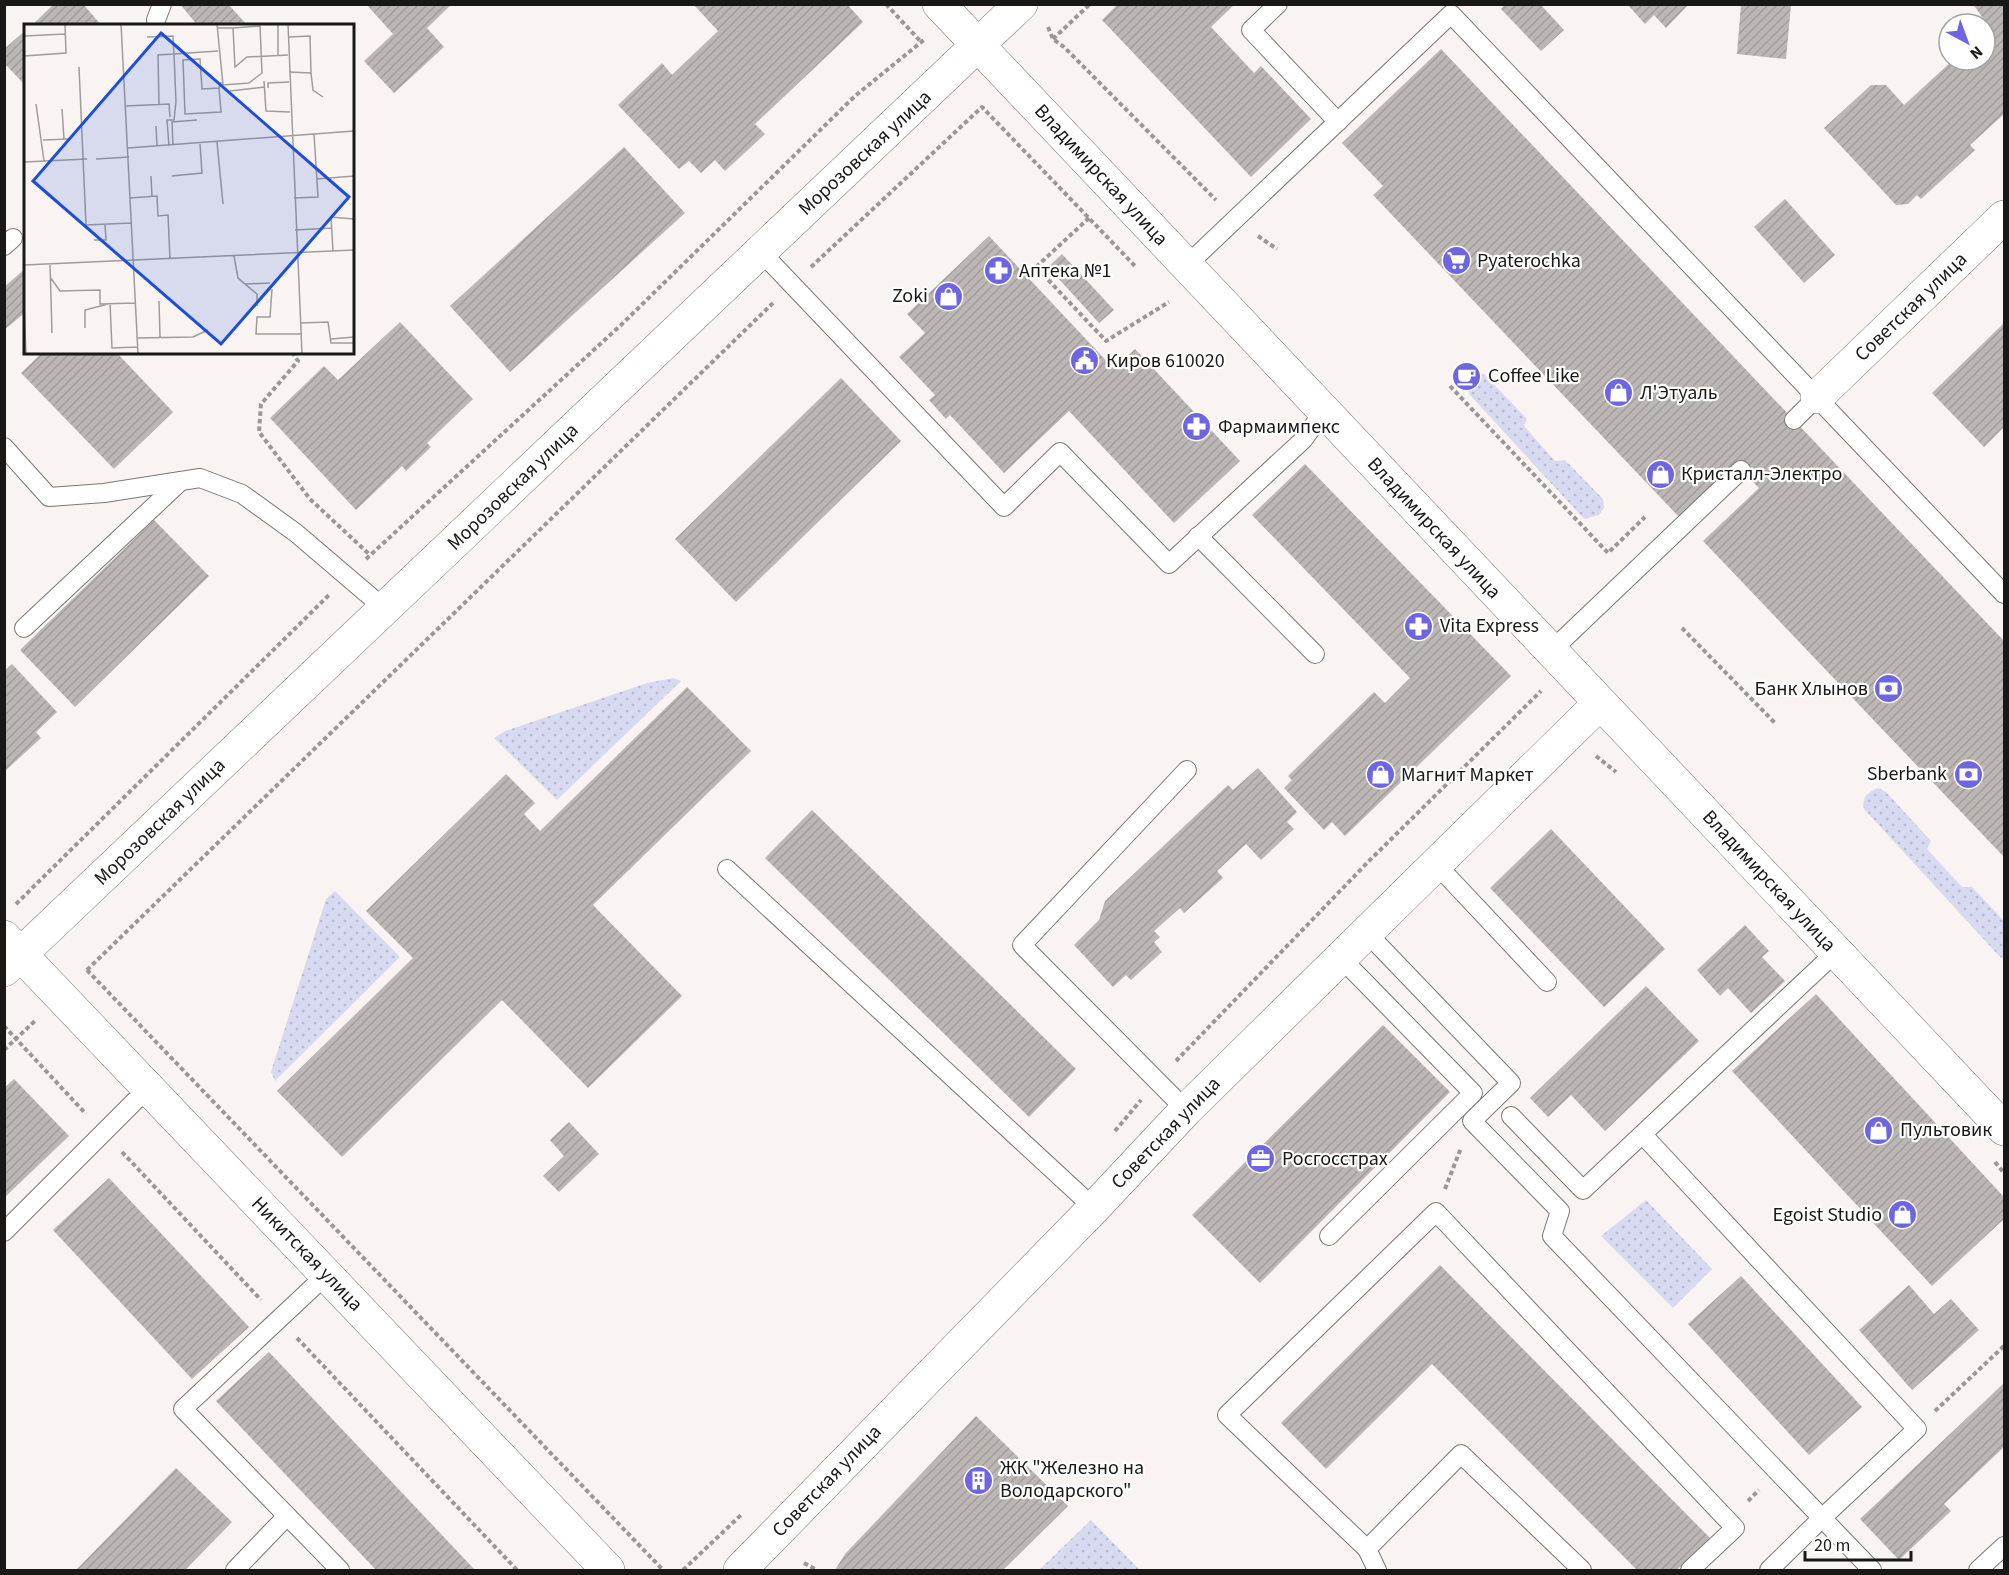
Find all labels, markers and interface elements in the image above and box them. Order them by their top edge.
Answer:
north arrow [1937,12,1997,72]
inset map [24,24,354,354]
text: N [1965,41,1987,64]
street label: Морозовская улица [792,84,938,222]
street label: Владимирская улица [1028,98,1174,252]
supermarket icon: Pyaterochka [1440,245,1472,277]
street label: Советская улица [1849,246,1973,368]
place label: Pyaterochka [1477,247,1581,275]
pharmacy icon: Аптека №1 [982,255,1014,287]
place label: Аптека №1 [1019,257,1111,285]
shop icon: Zoki [933,280,965,312]
place label: Zoki [892,282,928,310]
public building icon: Киров 610020 [1069,345,1101,377]
place label: Киров 610020 [1106,347,1225,375]
cafe icon: Coffee Like [1451,360,1483,392]
place label: Coffee Like [1488,362,1580,390]
shop icon: Л'Этуаль [1603,377,1635,409]
place label: Л'Этуаль [1640,379,1718,407]
pharmacy icon: Фармаимпекс [1181,411,1213,443]
place label: Фармаимпекс [1218,413,1340,441]
street label: Морозовская улица [441,417,585,557]
street label: Владимирская улица [1361,451,1507,605]
shop icon: Кристалл-Электро [1644,458,1676,490]
place label: Кристалл-Электро [1681,460,1842,488]
pharmacy icon: Vita Express [1403,610,1435,642]
place label: Vita Express [1440,612,1539,640]
bank icon: Банк Хлынов [1873,673,1905,705]
place label: Банк Хлынов [1755,675,1868,703]
street label: Морозовская улица [88,752,232,892]
bank icon: Sberbank [1952,758,1984,790]
shop icon: Магнит Маркет [1364,759,1396,791]
place label: Sberbank [1867,760,1947,788]
place label: Магнит Маркет [1401,761,1534,789]
street label: Владимирская улица [1696,804,1842,958]
street label: Советская улица [1105,1071,1227,1195]
shop icon: Пультовик [1863,1114,1895,1146]
place label: Пультовик [1900,1116,1992,1144]
office icon: Росгосстрах [1245,1143,1277,1175]
place label: Росгосстрах [1282,1145,1388,1173]
street label: Никитская улица [245,1190,369,1318]
shop icon: Egoist Studio [1887,1199,1919,1231]
place label: Egoist Studio [1772,1201,1882,1229]
street label: Советская улица [766,1419,888,1543]
place label: ЖК "Железно на Володарского" [1000,1454,1144,1505]
building icon: ЖК "Железно на Володарского" [963,1464,995,1496]
scale bar [1805,1524,1912,1562]
text: 20 m [1814,1533,1850,1558]

